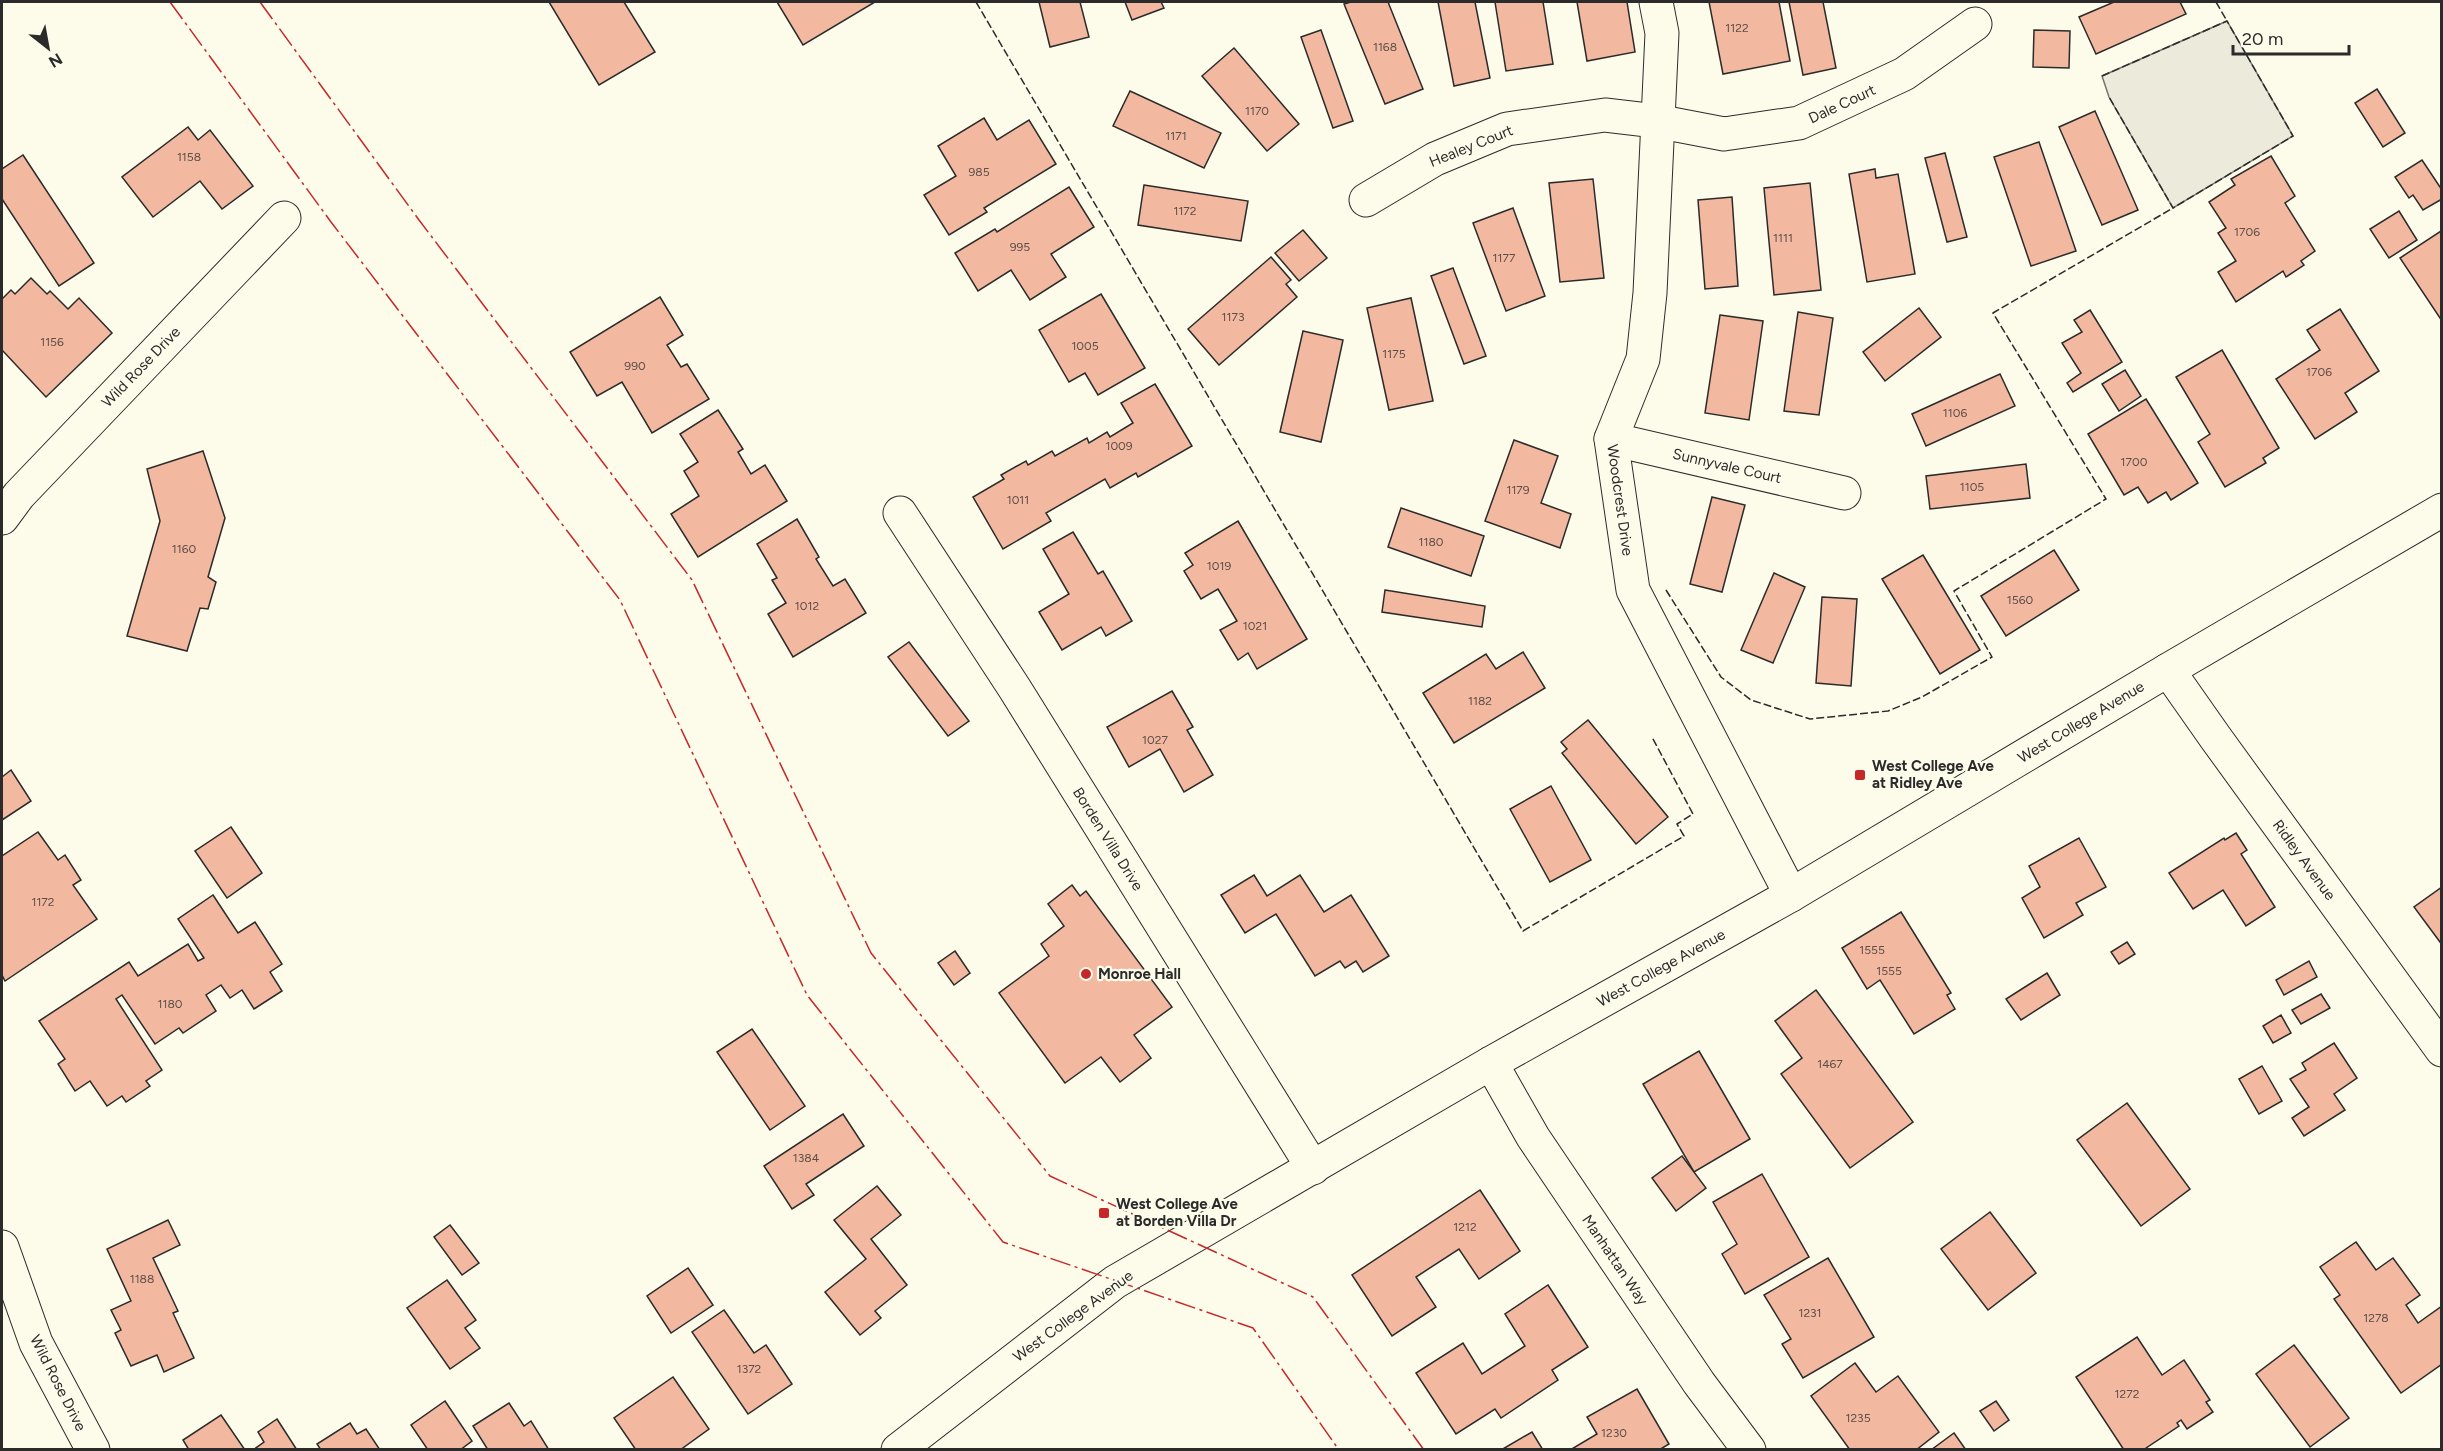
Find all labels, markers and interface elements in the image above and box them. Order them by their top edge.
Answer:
north arrow [18,18,78,78]
scale bar [2233,18,2348,56]
house number: 1122 [1725,21,1749,35]
text: 20 m [2242,28,2283,50]
house number: 1168 [1373,40,1397,54]
text: N [45,49,66,72]
street label: Dale Court [1806,81,1879,127]
house number: 1170 [1245,104,1269,118]
street label: Healey Court [1427,121,1516,171]
house number: 1171 [1165,129,1187,143]
house number: 1158 [177,150,201,164]
house number: 985 [968,165,990,179]
house number: 1172 [1173,204,1197,218]
house number: 1706 [2234,225,2260,239]
house number: 1111 [1773,231,1793,245]
house number: 995 [1010,240,1030,254]
house number: 1177 [1493,251,1516,265]
house number: 1173 [1222,310,1244,324]
street label: Wild Rose Drive [98,323,184,411]
house number: 1156 [40,335,64,349]
house number: 1005 [1071,339,1099,353]
house number: 1175 [1382,347,1406,361]
house number: 990 [624,359,646,373]
house number: 1706 [2306,365,2332,379]
house number: 1106 [1943,406,1967,420]
house number: 1009 [1105,439,1133,453]
street label: Woodcrest Drive [1603,443,1637,557]
street label: Sunnyvale Court [1671,445,1784,487]
house number: 1700 [2121,455,2148,469]
house number: 1105 [1960,480,1984,494]
house number: 1179 [1506,483,1530,497]
house number: 1011 [1007,493,1029,507]
house number: 1180 [1419,535,1444,549]
house number: 1160 [172,542,197,556]
house number: 1019 [1207,559,1231,573]
house number: 1560 [2007,593,2033,607]
house number: 1012 [795,599,819,613]
house number: 1021 [1243,619,1267,633]
street label: West College Avenue [2015,677,2147,767]
house number: 1182 [1468,694,1492,708]
house number: 1027 [1142,733,1168,747]
place label: West College Ave at Ridley Ave [1872,757,1994,792]
marker: West College Ave at Ridley Ave [1853,768,1867,782]
street label: Borden Villa Drive [1069,784,1147,894]
street label: Ridley Avenue [2269,816,2339,904]
house number: 1172 [31,895,55,909]
street label: West College Avenue [1594,925,1728,1011]
house number: 1555 [1859,943,1885,957]
house number: 1555 [1876,964,1902,978]
place label: Monroe Hall [1098,965,1181,983]
marker: Monroe Hall [1079,967,1093,981]
house number: 1180 [158,997,183,1011]
house number: 1467 [1817,1057,1843,1071]
house number: 1384 [793,1151,820,1165]
place label: West College Ave at Borden Villa Dr [1116,1195,1238,1230]
marker: West College Ave at Borden Villa Dr [1097,1206,1111,1220]
street label: Manhattan Way [1578,1211,1652,1309]
house number: 1212 [1453,1220,1477,1234]
street label: West College Avenue [1009,1266,1137,1366]
house number: 1188 [130,1272,154,1286]
house number: 1231 [1798,1306,1822,1320]
house number: 1278 [2363,1311,2389,1325]
street label: Wild Rose Drive [26,1332,90,1434]
house number: 1372 [737,1362,761,1376]
house number: 1272 [2115,1387,2139,1401]
house number: 1235 [1845,1411,1871,1425]
house number: 1230 [1601,1426,1627,1440]

